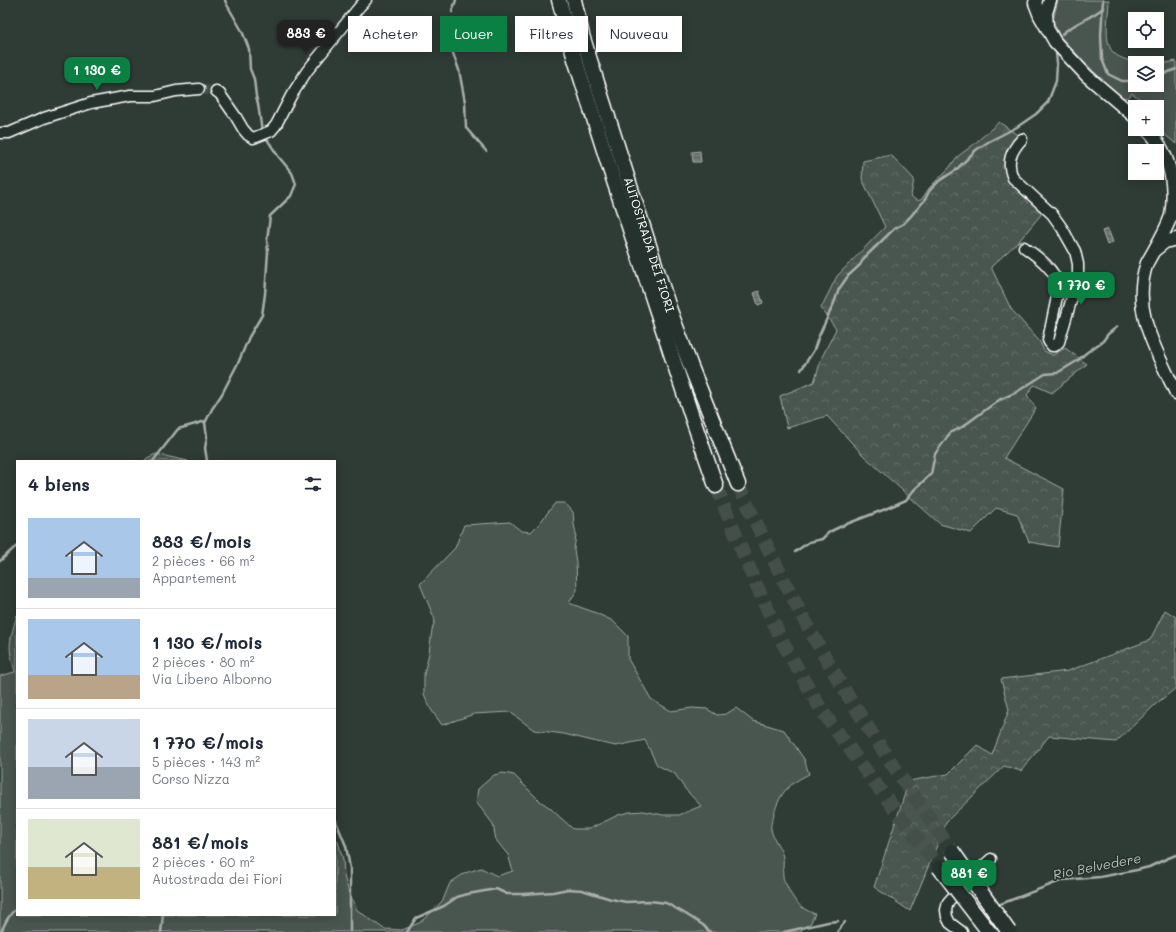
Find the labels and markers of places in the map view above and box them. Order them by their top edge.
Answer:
pin: 883 € [278,20,334,54]
pin: 1 130 € [60,57,134,91]
pin: 1 770 € [1044,272,1118,306]
pin: 881 € [941,860,997,894]

